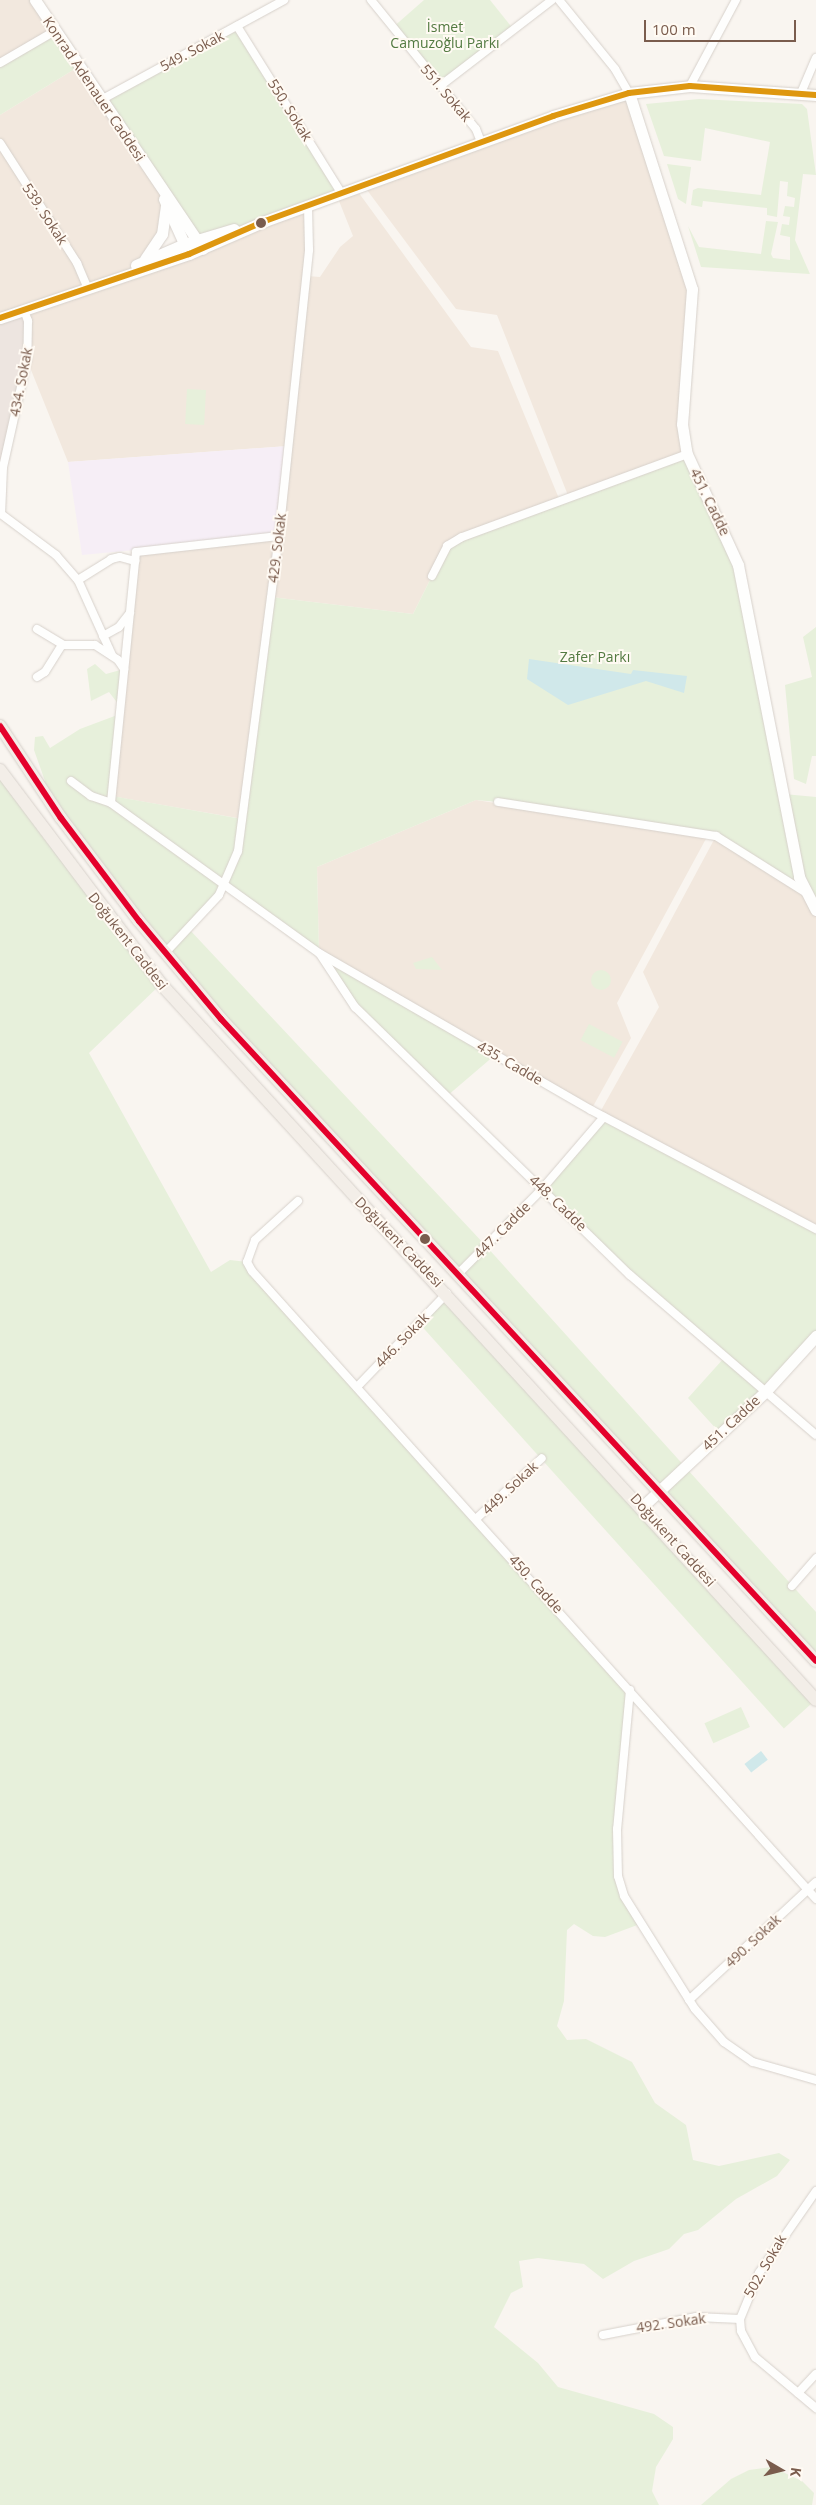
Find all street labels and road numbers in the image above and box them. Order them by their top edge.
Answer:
street label: Konrad Adenauer Caddesi [39,14,149,164]
street label: 549. Sokak [157,27,227,75]
street label: 551. Sokak [417,61,475,125]
street label: 550. Sokak [264,76,316,144]
street label: 539. Sokak [19,180,71,248]
street label: 434. Sokak [6,346,36,418]
street label: 451. Cadde [686,466,734,538]
street label: 429. Sokak [264,512,290,584]
street label: Doğukent Caddesi [85,889,171,993]
street label: 435. Cadde [474,1037,546,1089]
street label: 448. Cadde [526,1172,590,1234]
street label: Doğukent Caddesi [352,1193,446,1291]
street label: 447. Cadde [470,1198,534,1262]
street label: 446. Sokak [372,1309,432,1371]
street label: 451. Cadde [699,1392,763,1454]
street label: 449. Sokak [479,1458,541,1518]
street label: Doğukent Caddesi [627,1490,719,1590]
street label: 450. Cadde [505,1551,567,1617]
street label: 490. Sokak [722,1911,784,1971]
street label: 502. Sokak [740,2232,790,2300]
street label: 492. Sokak [635,2310,707,2336]

